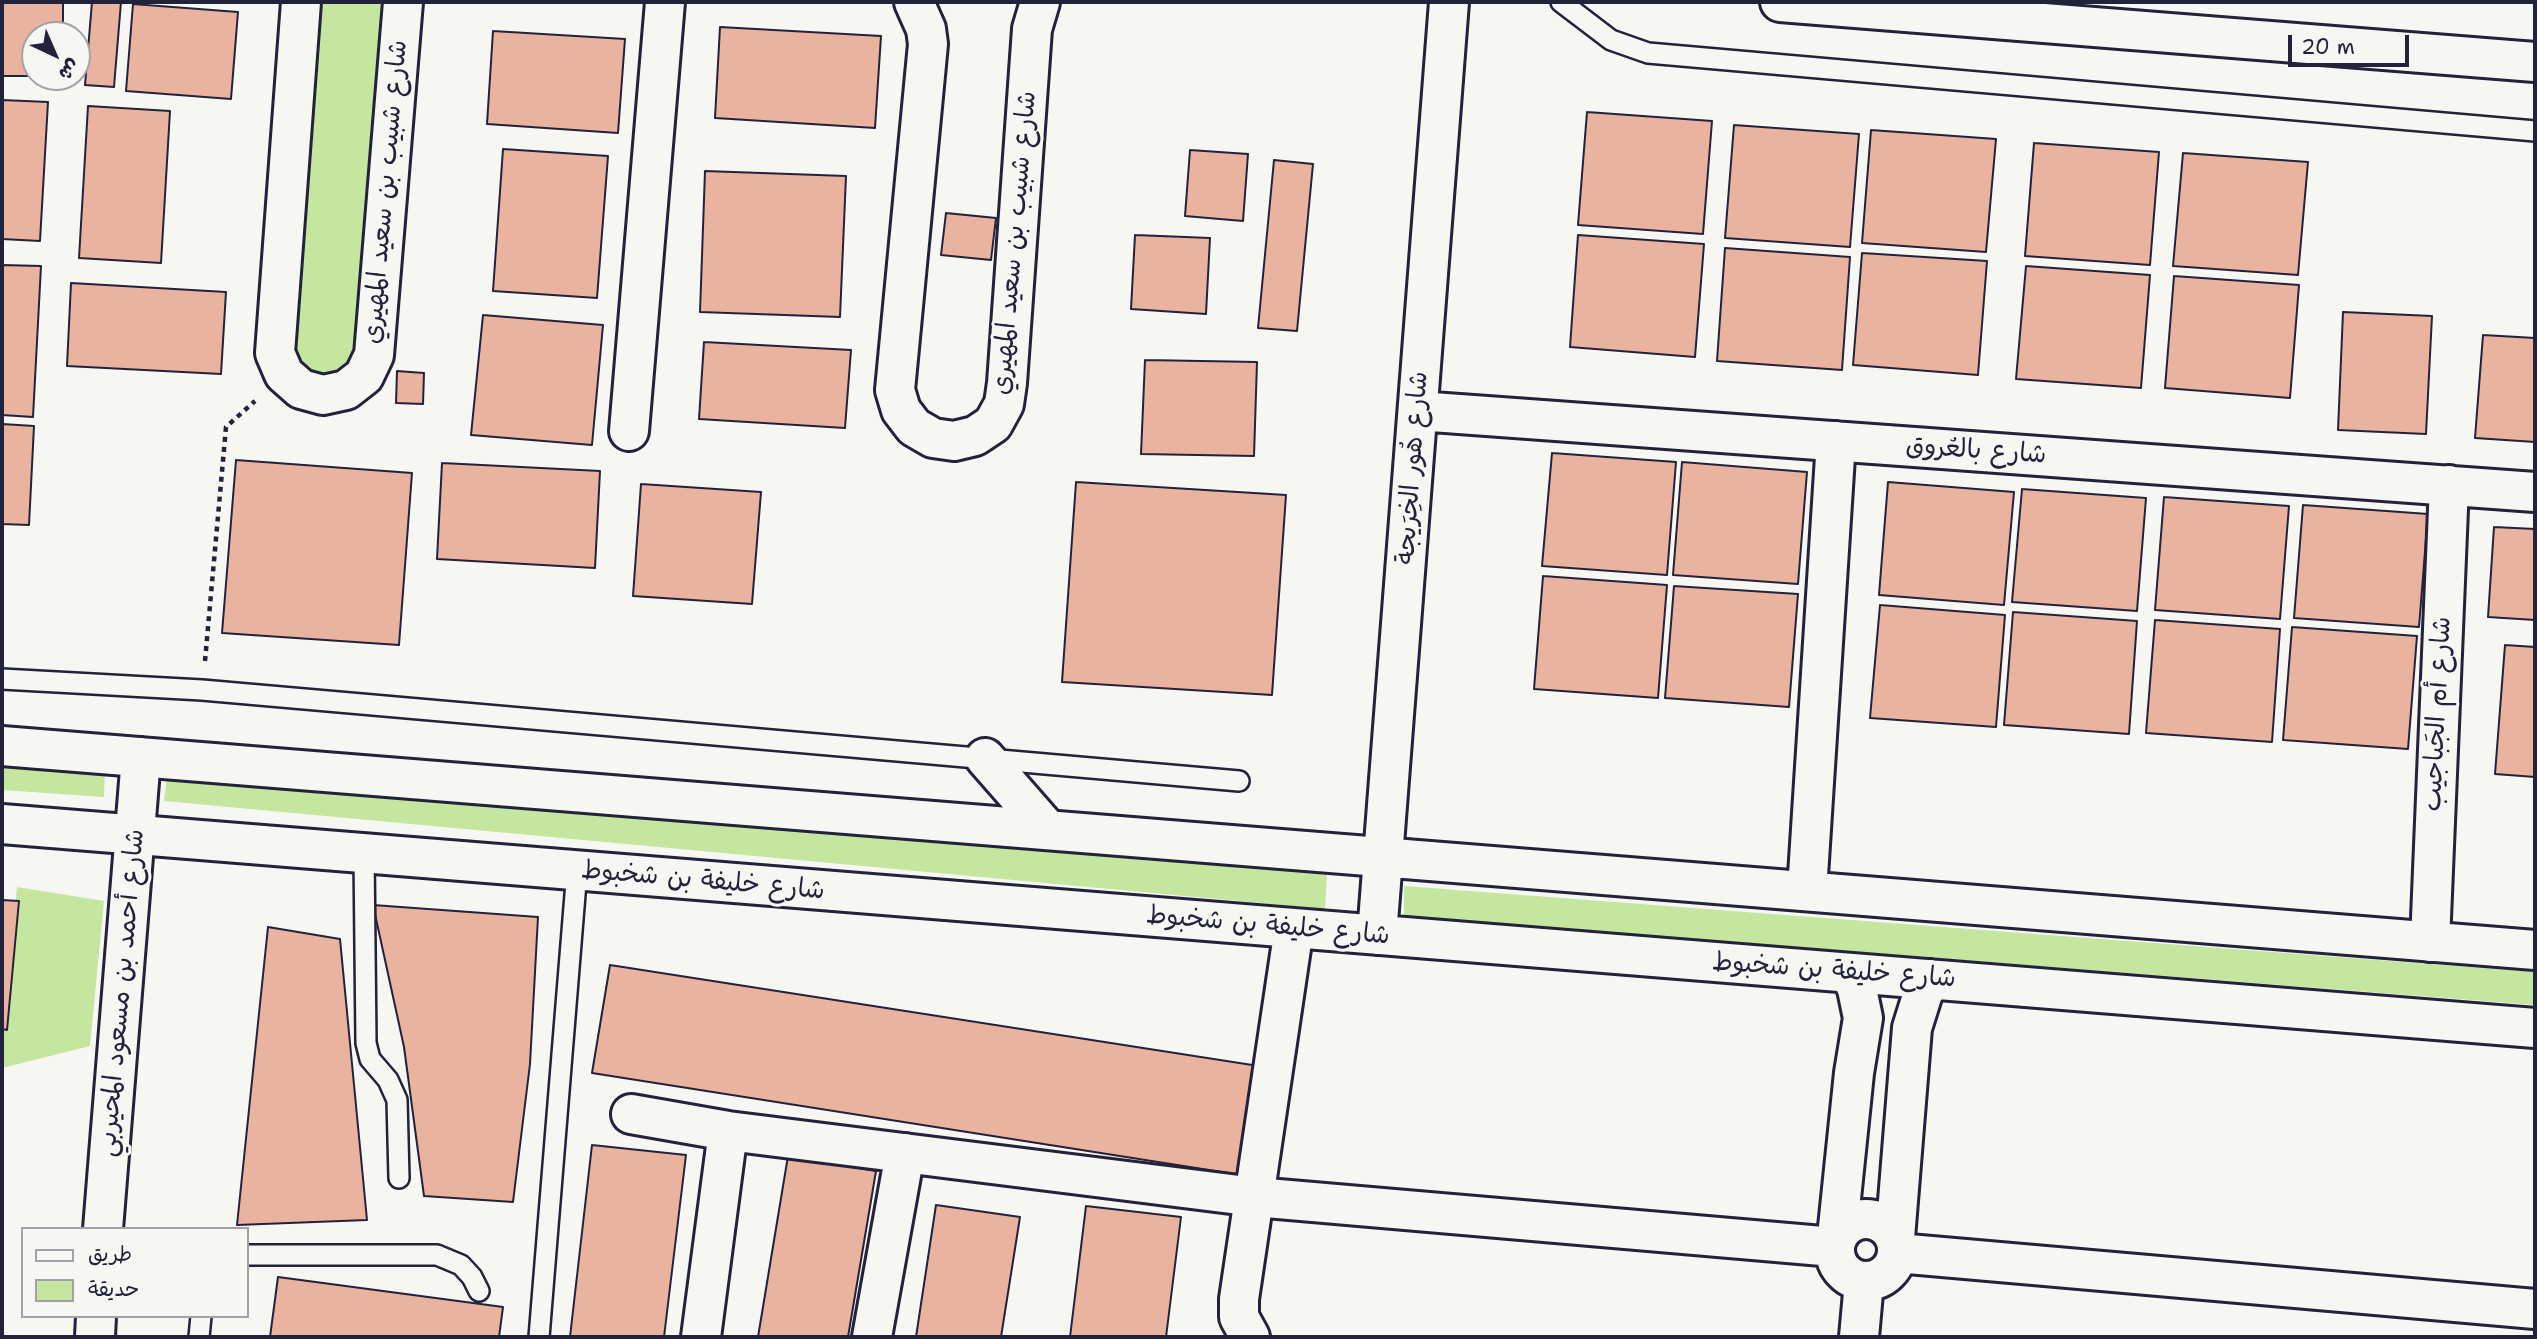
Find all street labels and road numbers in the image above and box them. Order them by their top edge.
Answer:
street label: شارع شبيب بن سعيد المهيري [357,39,415,345]
street label: شارع شبيب بن سعيد المهيري [986,90,1044,396]
street label: شارع هُور الخِرَيجة [1391,370,1435,566]
street label: شارع بالعُروق [1905,431,2047,471]
street label: شارع أم الجَباجيب [2417,616,2459,812]
street label: شارع أحمد بن مسعود المحيربي [92,828,152,1158]
street label: شارع خليفة بن شخبوط [580,855,826,907]
street label: شارع خليفة بن شخبوط [1145,900,1391,952]
street label: شارع خليفة بن شخبوط [1711,947,1957,995]

